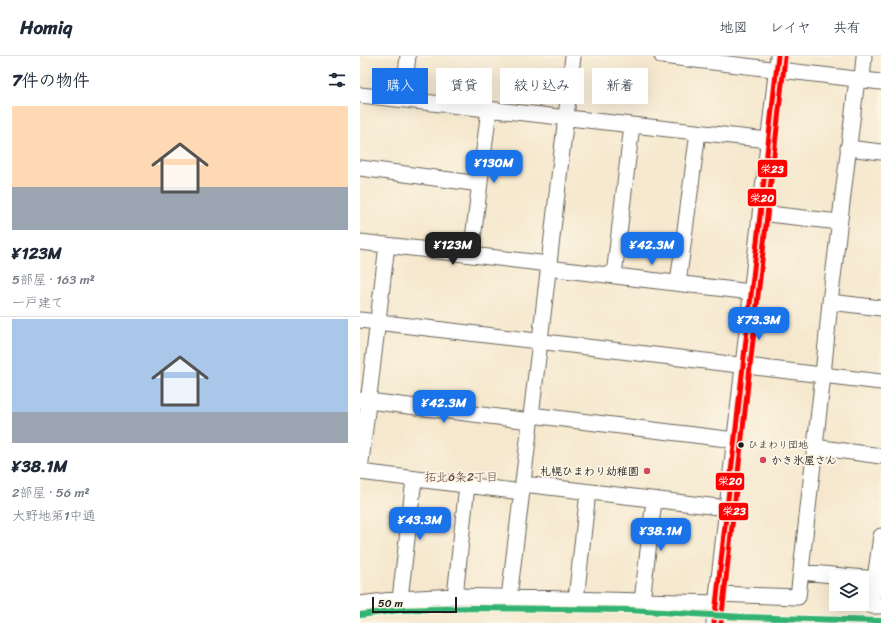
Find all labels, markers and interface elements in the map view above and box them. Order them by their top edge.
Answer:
text: Homiq [20,11,72,44]
text: 地図 [720,15,748,40]
text: レイヤ [770,15,811,40]
text: 共有 [833,15,861,40]
text: 7件の物件 [12,65,90,95]
chip: 購入 [372,68,428,104]
chip: 賃貸 [436,68,492,104]
chip: 絞り込み [500,68,584,104]
chip: 新着 [592,68,648,104]
icon: filters [326,69,348,91]
icon: home [144,132,216,204]
pin: ¥130M [466,150,522,184]
text: ¥130M [475,151,513,174]
line badge: 栄23 [757,159,788,178]
text: 栄23 [760,160,785,179]
line badge: 栄20 [747,188,777,207]
text: 栄20 [750,189,774,208]
pin: ¥123M [425,232,481,266]
pin: ¥42.3M [619,232,685,266]
text: ¥123M [434,233,472,256]
text: ¥42.3M [630,233,674,256]
text: ¥123M [12,238,62,268]
text: 5部屋 · 163 m² [12,268,95,291]
text: 一戸建て [12,291,64,314]
pin: ¥73.3M [726,307,792,341]
text: ¥73.3M [737,308,781,331]
icon: home [144,345,216,417]
pin: ¥42.3M [411,390,477,424]
text: ¥42.3M [422,391,466,414]
place label: ひまわり団地 [748,436,808,454]
marker: ひまわり団地 [736,440,746,450]
text: ¥38.1M [12,451,67,481]
place label: かき氷屋さん [771,451,837,470]
marker: かき氷屋さん [758,455,768,465]
place label: 札幌ひまわり幼稚園 [540,462,639,481]
district label: 拓北6条2丁目 [424,466,498,488]
marker: 札幌ひまわり幼稚園 [642,466,652,476]
line badge: 栄20 [715,472,745,491]
text: 栄20 [718,472,742,491]
text: 2部屋 · 56 m² [12,481,90,504]
line badge: 栄23 [718,502,749,521]
text: 栄23 [722,502,747,521]
text: 大野地第1中通 [12,504,96,527]
pin: ¥43.3M [387,507,453,541]
text: ¥43.3M [398,508,442,531]
pin: ¥38.1M [628,518,694,552]
text: ¥38.1M [640,519,682,542]
map controls [829,571,869,611]
button: layers [829,571,869,611]
text: 50 m [378,594,403,613]
scale bar [372,595,457,614]

